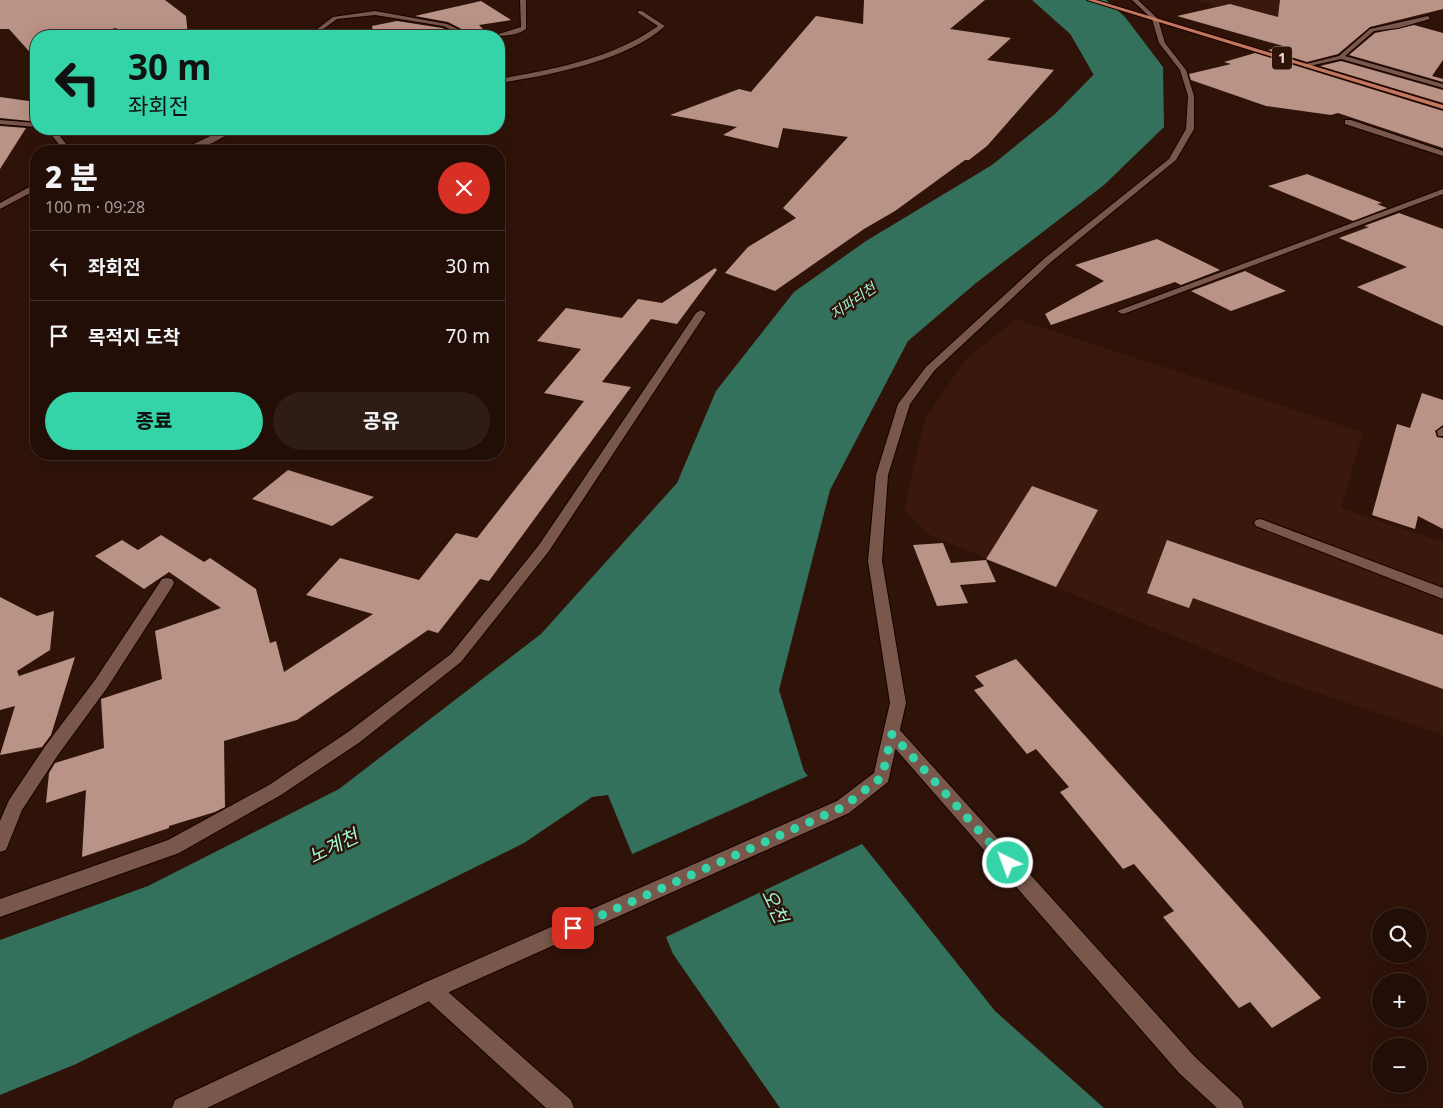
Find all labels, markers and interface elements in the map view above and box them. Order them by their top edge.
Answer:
text: 30 m [128,43,211,90]
road number: 1 [1272,46,1292,70]
icon: left [45,50,110,115]
text: 좌회전 [128,90,189,120]
text: 2 분 [45,156,98,197]
button: close [438,162,490,214]
text: 100 m · 09:28 [45,196,145,218]
icon: left [45,252,73,280]
text: 30 m [446,253,490,279]
text: 좌회전 [88,254,140,280]
water label: 지파리천 [826,277,880,323]
icon: arrive [45,322,73,350]
text: 70 m [446,323,490,349]
text: 목적지 도착 [88,324,180,350]
button: 종료 [45,392,263,450]
button: 공유 [273,392,490,450]
water label: 노계천 [304,822,364,869]
position arrow [981,836,1033,888]
water label: 오천 [756,885,795,929]
pin [552,907,594,949]
map controls [1372,908,1427,1093]
button: search [1372,908,1427,963]
icon: arrive [559,914,587,942]
button: + [1372,973,1427,1028]
button: − [1372,1038,1427,1093]

